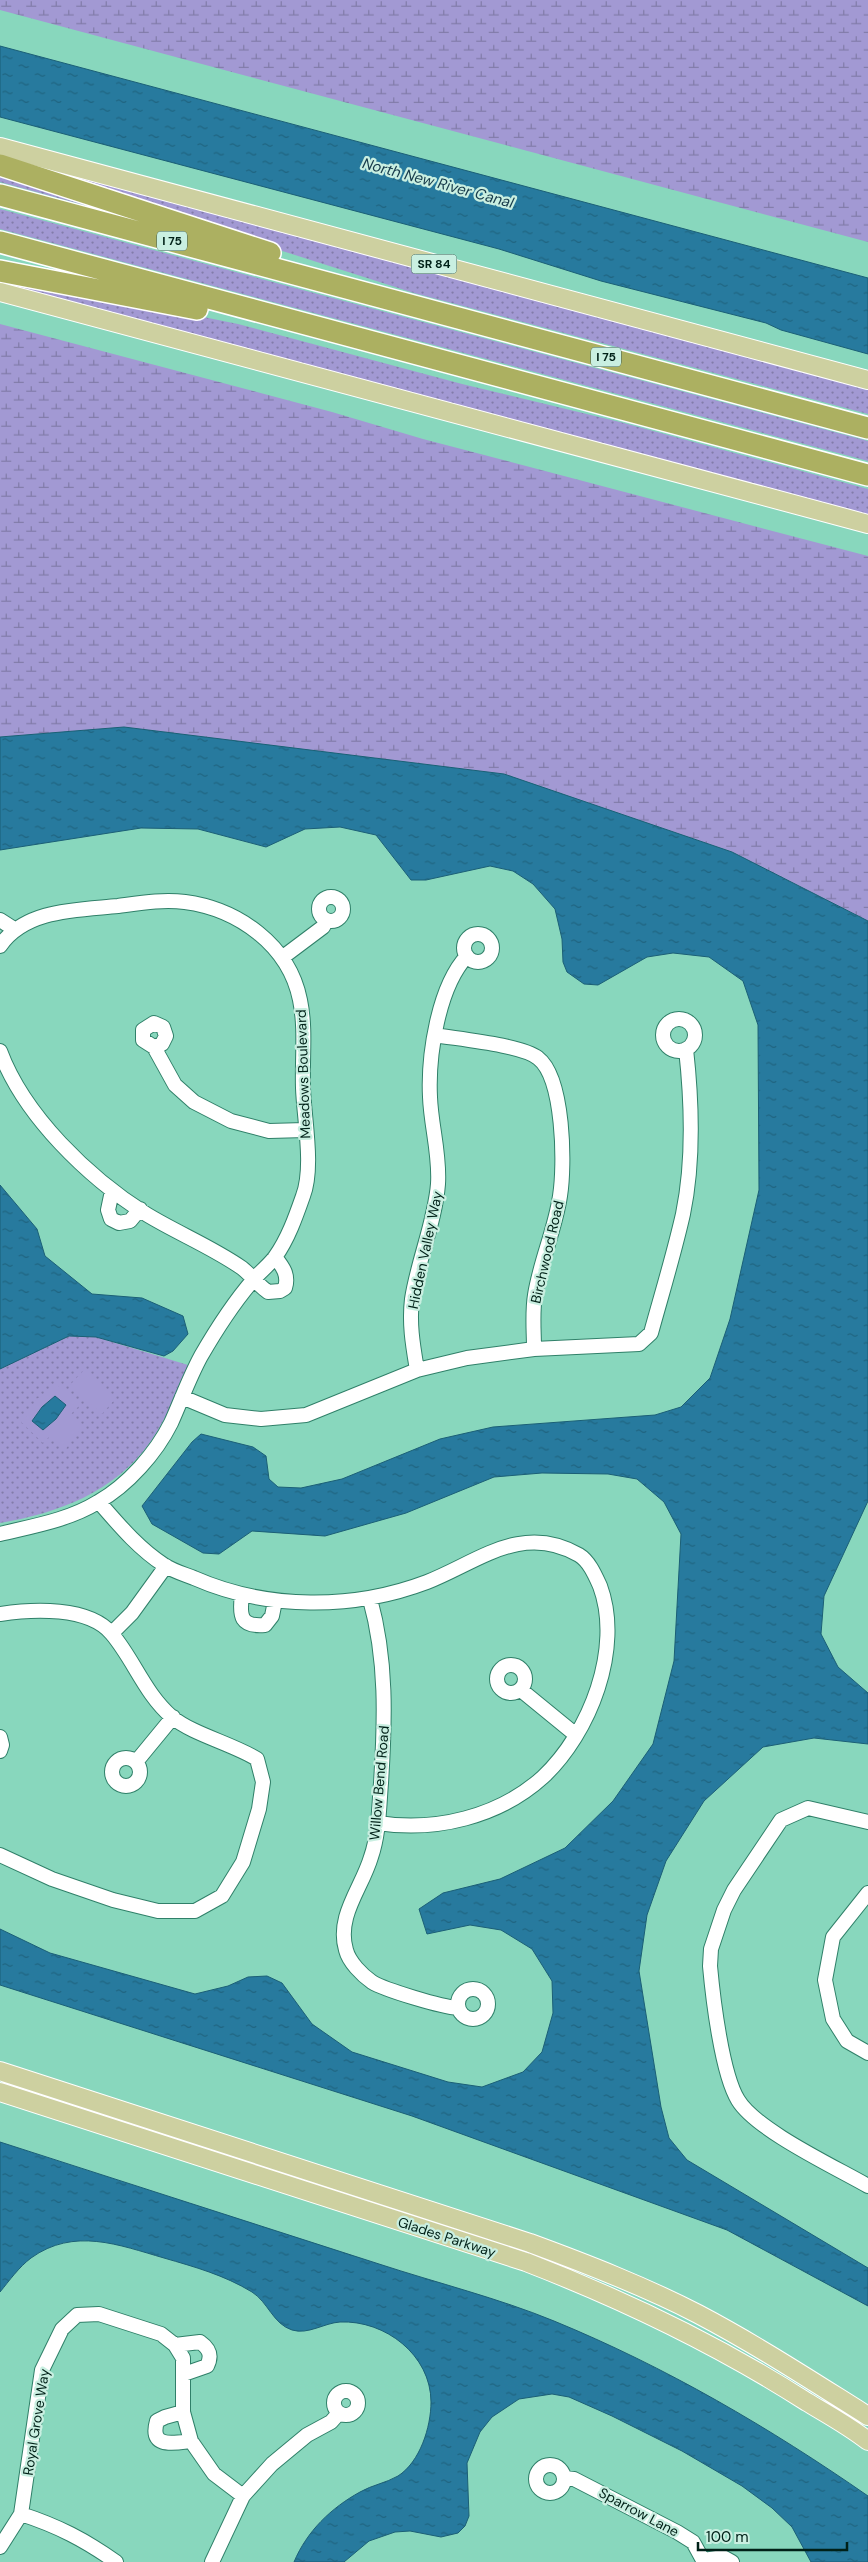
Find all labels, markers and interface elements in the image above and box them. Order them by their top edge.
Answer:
water label: North New River Canal [360,153,517,213]
road number: I 75 [157,232,187,250]
road number: SR 84 [412,254,456,274]
road number: I 75 [591,348,621,367]
street label: Meadows Boulevard [292,1009,314,1139]
street label: Hidden Valley Way [404,1189,446,1310]
street label: Birchwood Road [526,1199,568,1305]
street label: Willow Bend Road [365,1725,393,1841]
street label: Glades Parkway [396,2213,499,2261]
street label: Royal Grove Way [19,2367,53,2477]
street label: Sparrow Lane [596,2483,682,2541]
scale bar [698,2520,847,2552]
text: 100 m [706,2527,749,2547]

